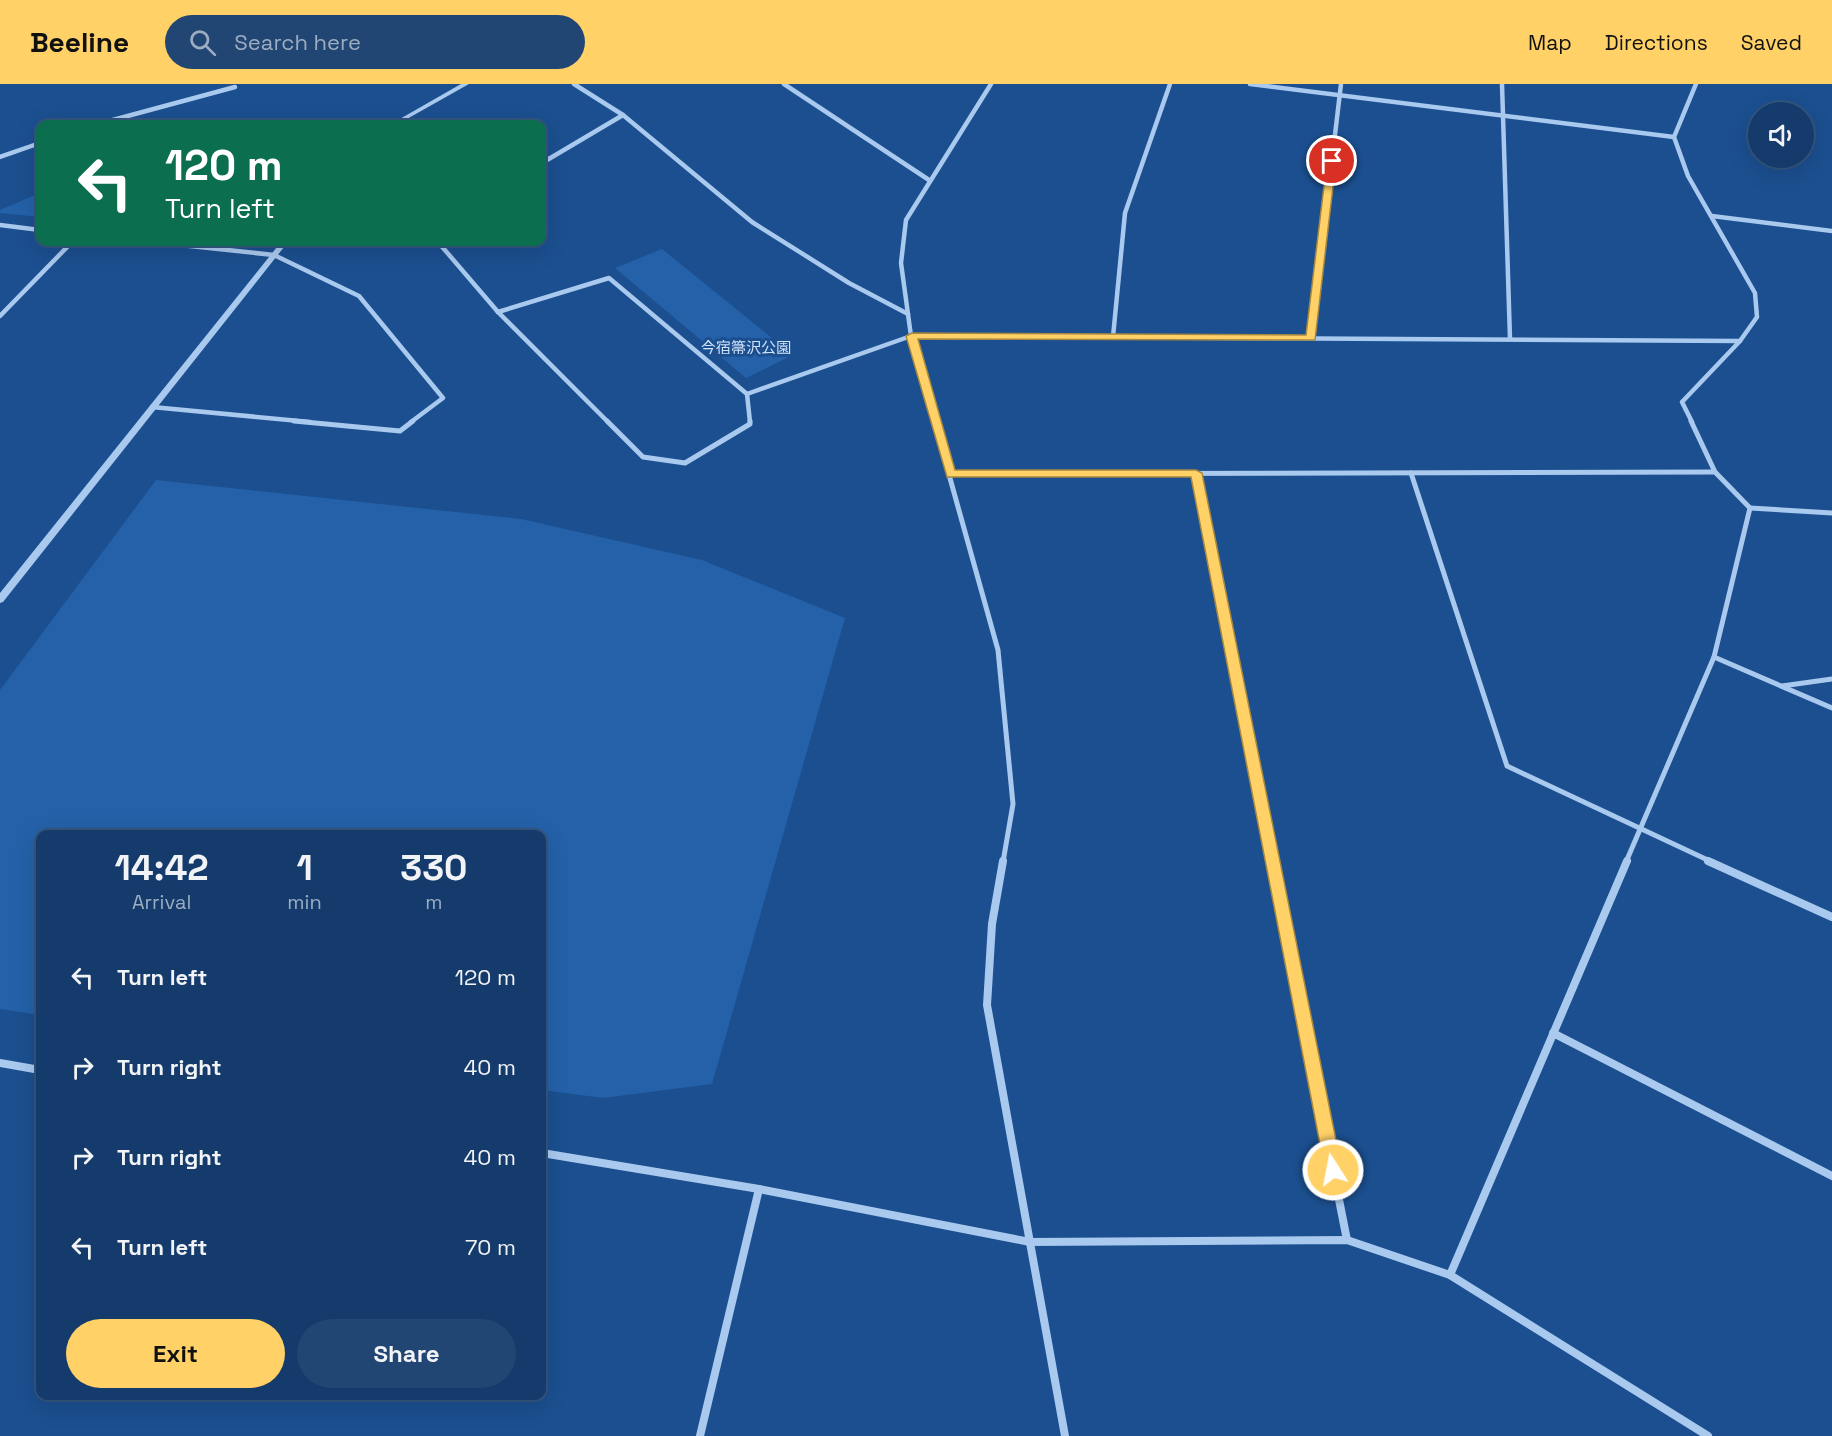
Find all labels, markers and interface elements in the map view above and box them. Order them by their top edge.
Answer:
search box [165,15,585,69]
text: Beeline [30,24,129,60]
icon: search [186,26,219,59]
text: Search here [234,28,361,56]
text: Map [1528,29,1572,56]
text: Directions [1605,29,1708,56]
text: Saved [1741,29,1802,56]
map controls [1748,102,1814,168]
button: sound [1748,102,1814,168]
pin [1306,135,1357,186]
text: 120 m [165,139,283,192]
icon: left [66,144,144,222]
icon: arrive [1315,144,1348,177]
text: Turn left [165,191,275,226]
park label: 今宿箒沢公園 [701,338,791,357]
text: 14:42 [115,845,209,891]
text: 1 [296,845,313,891]
text: 330 [400,845,467,891]
text: Arrival [132,889,191,915]
text: min [287,889,322,915]
text: m [425,889,442,915]
icon: left [66,961,99,994]
text: Turn left [117,963,207,991]
text: 120 m [455,963,516,991]
icon: right [66,1051,99,1084]
text: Turn right [117,1053,222,1081]
text: 40 m [464,1053,516,1081]
position arrow [1301,1138,1365,1202]
icon: right [66,1141,99,1174]
text: Turn right [117,1143,222,1171]
text: 40 m [464,1143,516,1171]
icon: left [66,1231,99,1264]
text: Turn left [117,1233,207,1261]
text: 70 m [465,1233,516,1261]
button: Exit [66,1319,285,1388]
button: Share [297,1319,516,1388]

